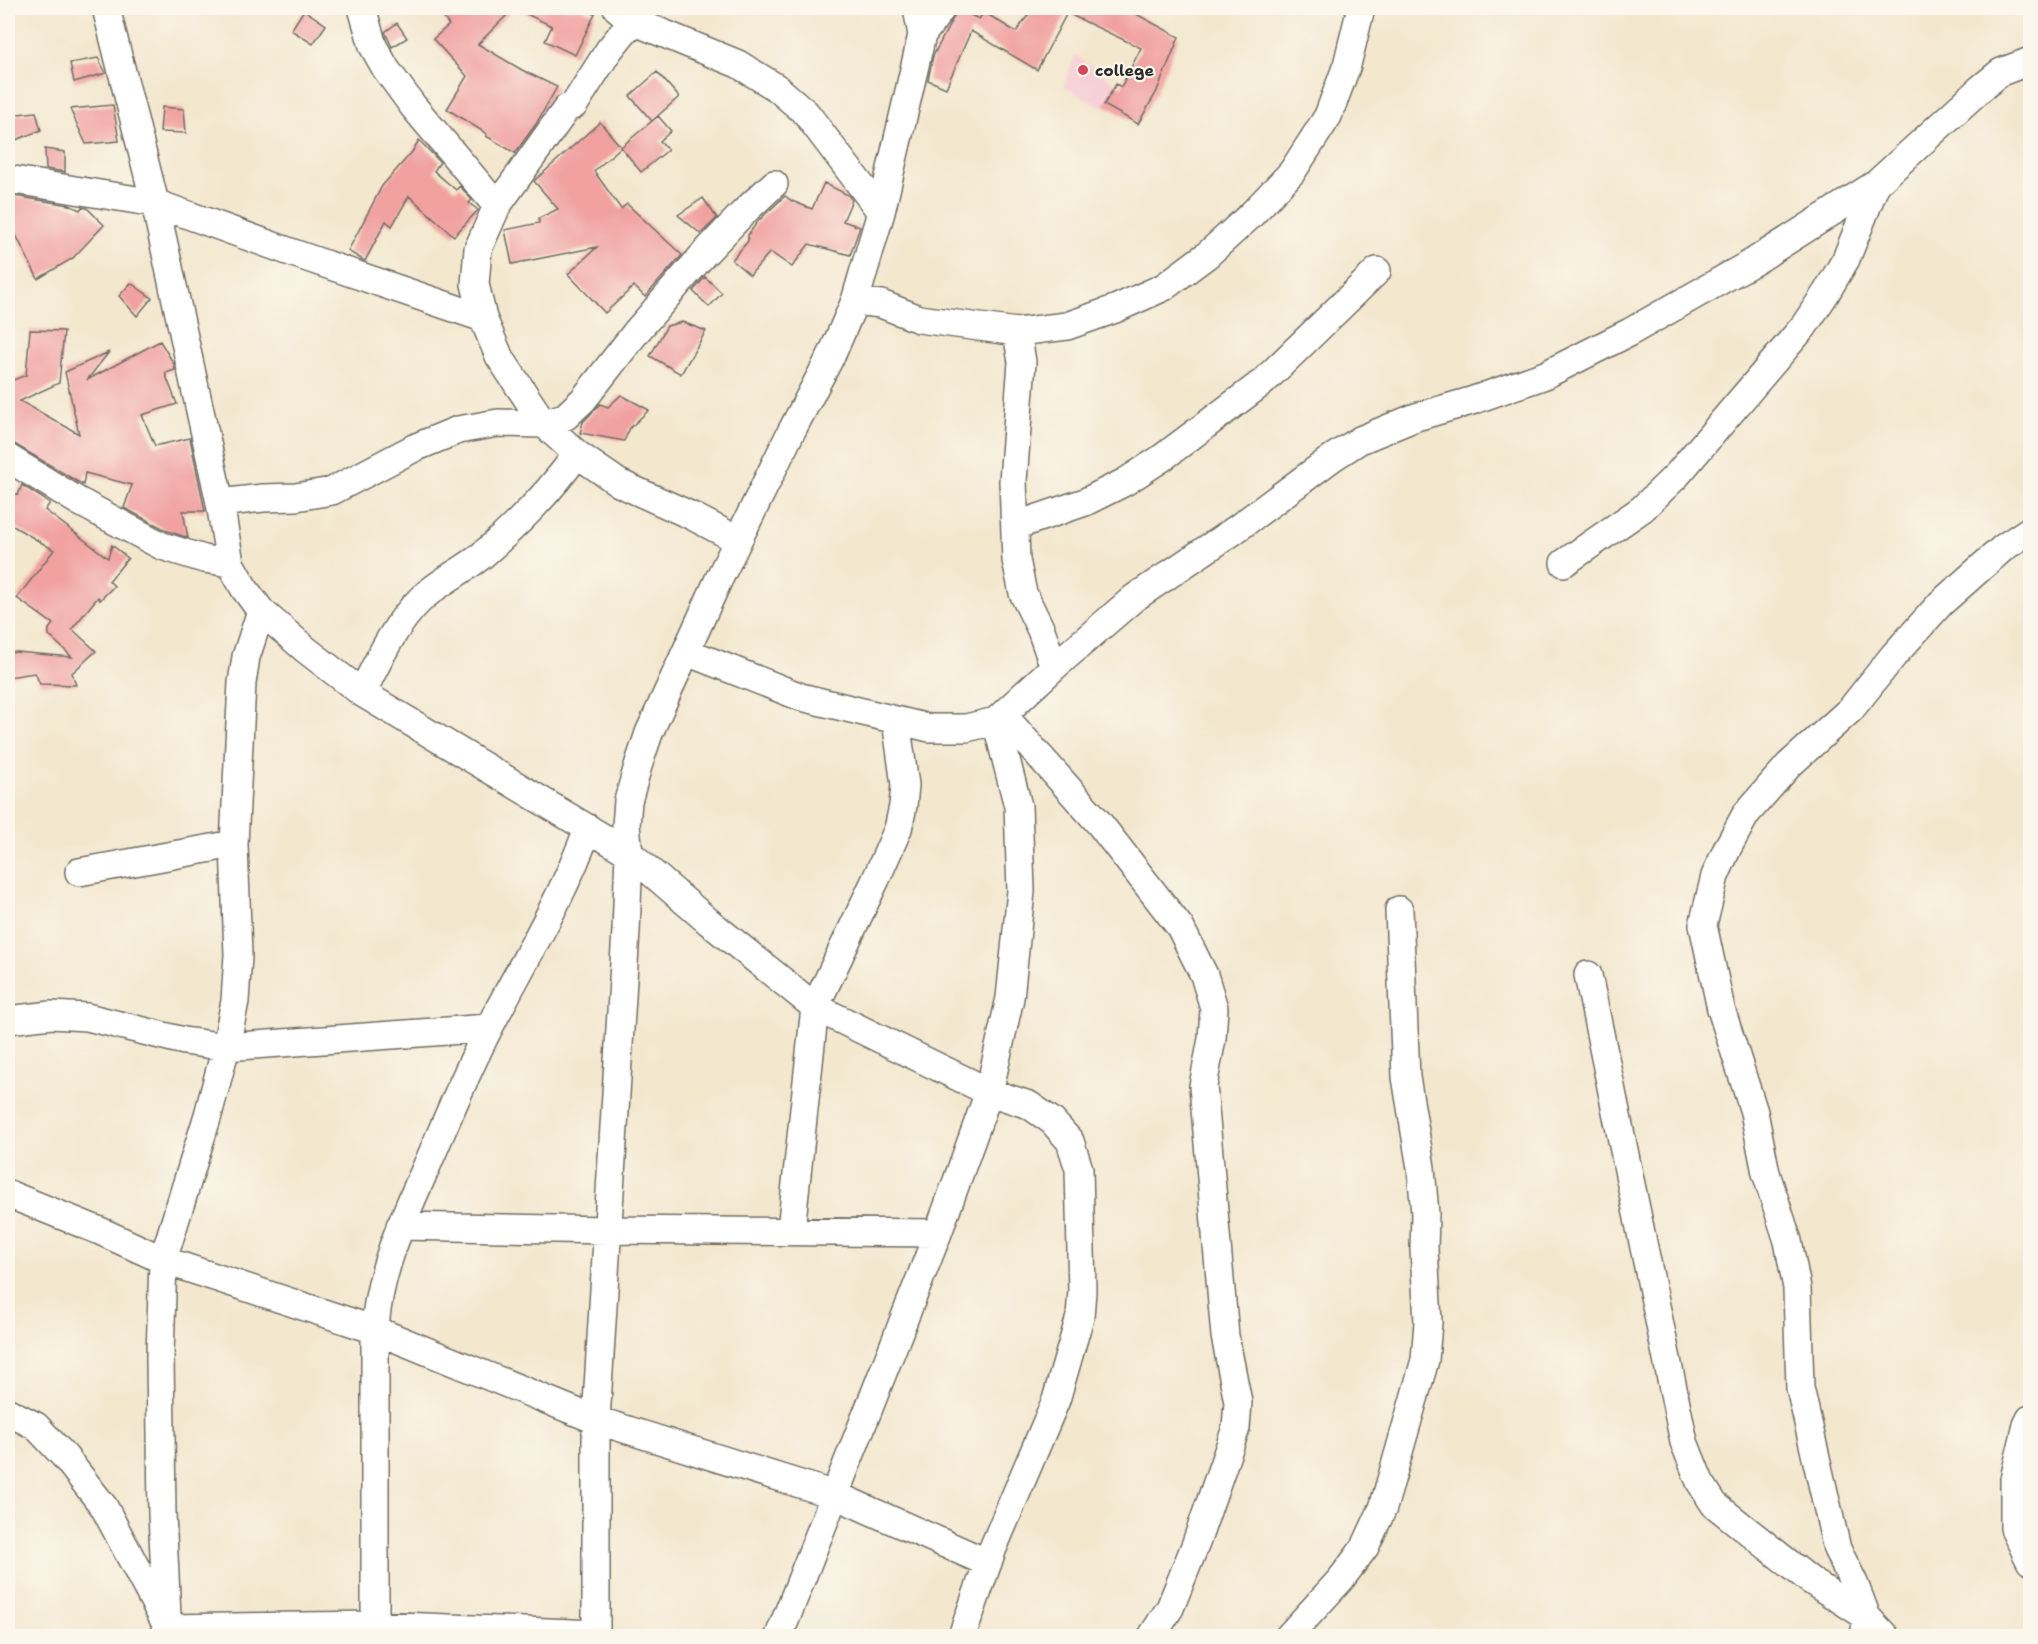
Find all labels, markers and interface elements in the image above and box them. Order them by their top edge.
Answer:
place label: college [1095,60,1154,81]
marker: college [1076,63,1090,77]

